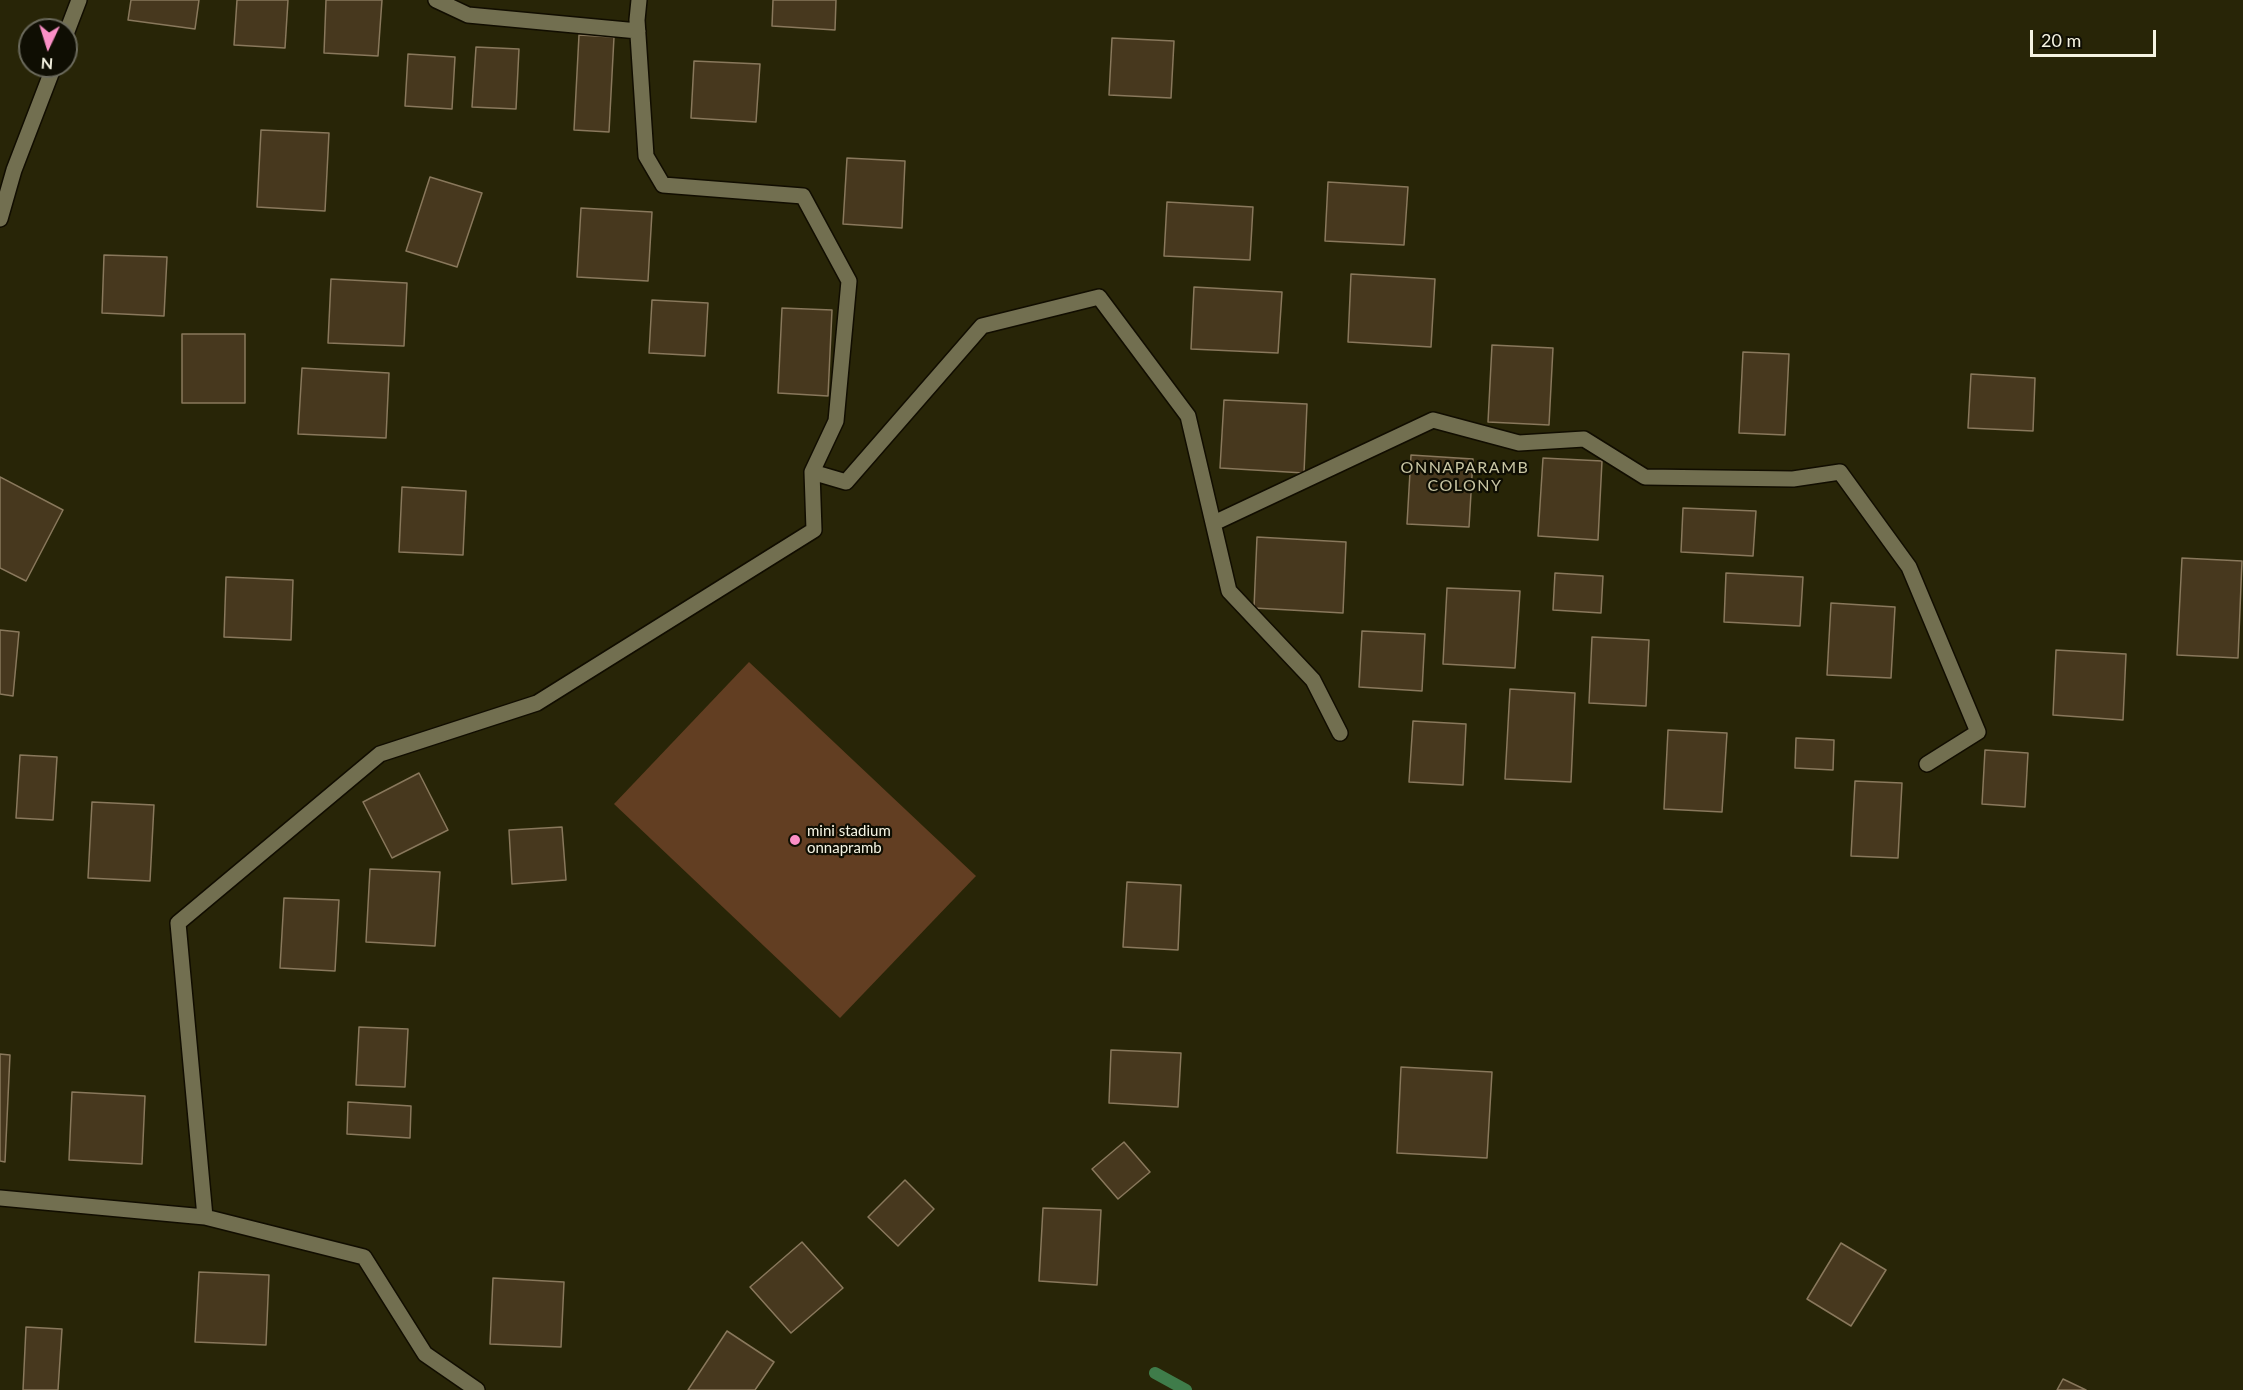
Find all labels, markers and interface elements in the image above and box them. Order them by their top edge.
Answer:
north arrow [18,18,78,78]
scale bar [2033,18,2159,56]
text: 20 m [2041,29,2081,51]
text: N [40,55,54,74]
district label: ONNAPARAMB COLONY [1401,458,1529,496]
place label: mini stadium onnapramb [807,822,891,857]
marker: mini stadium onnapramb [788,833,802,847]

